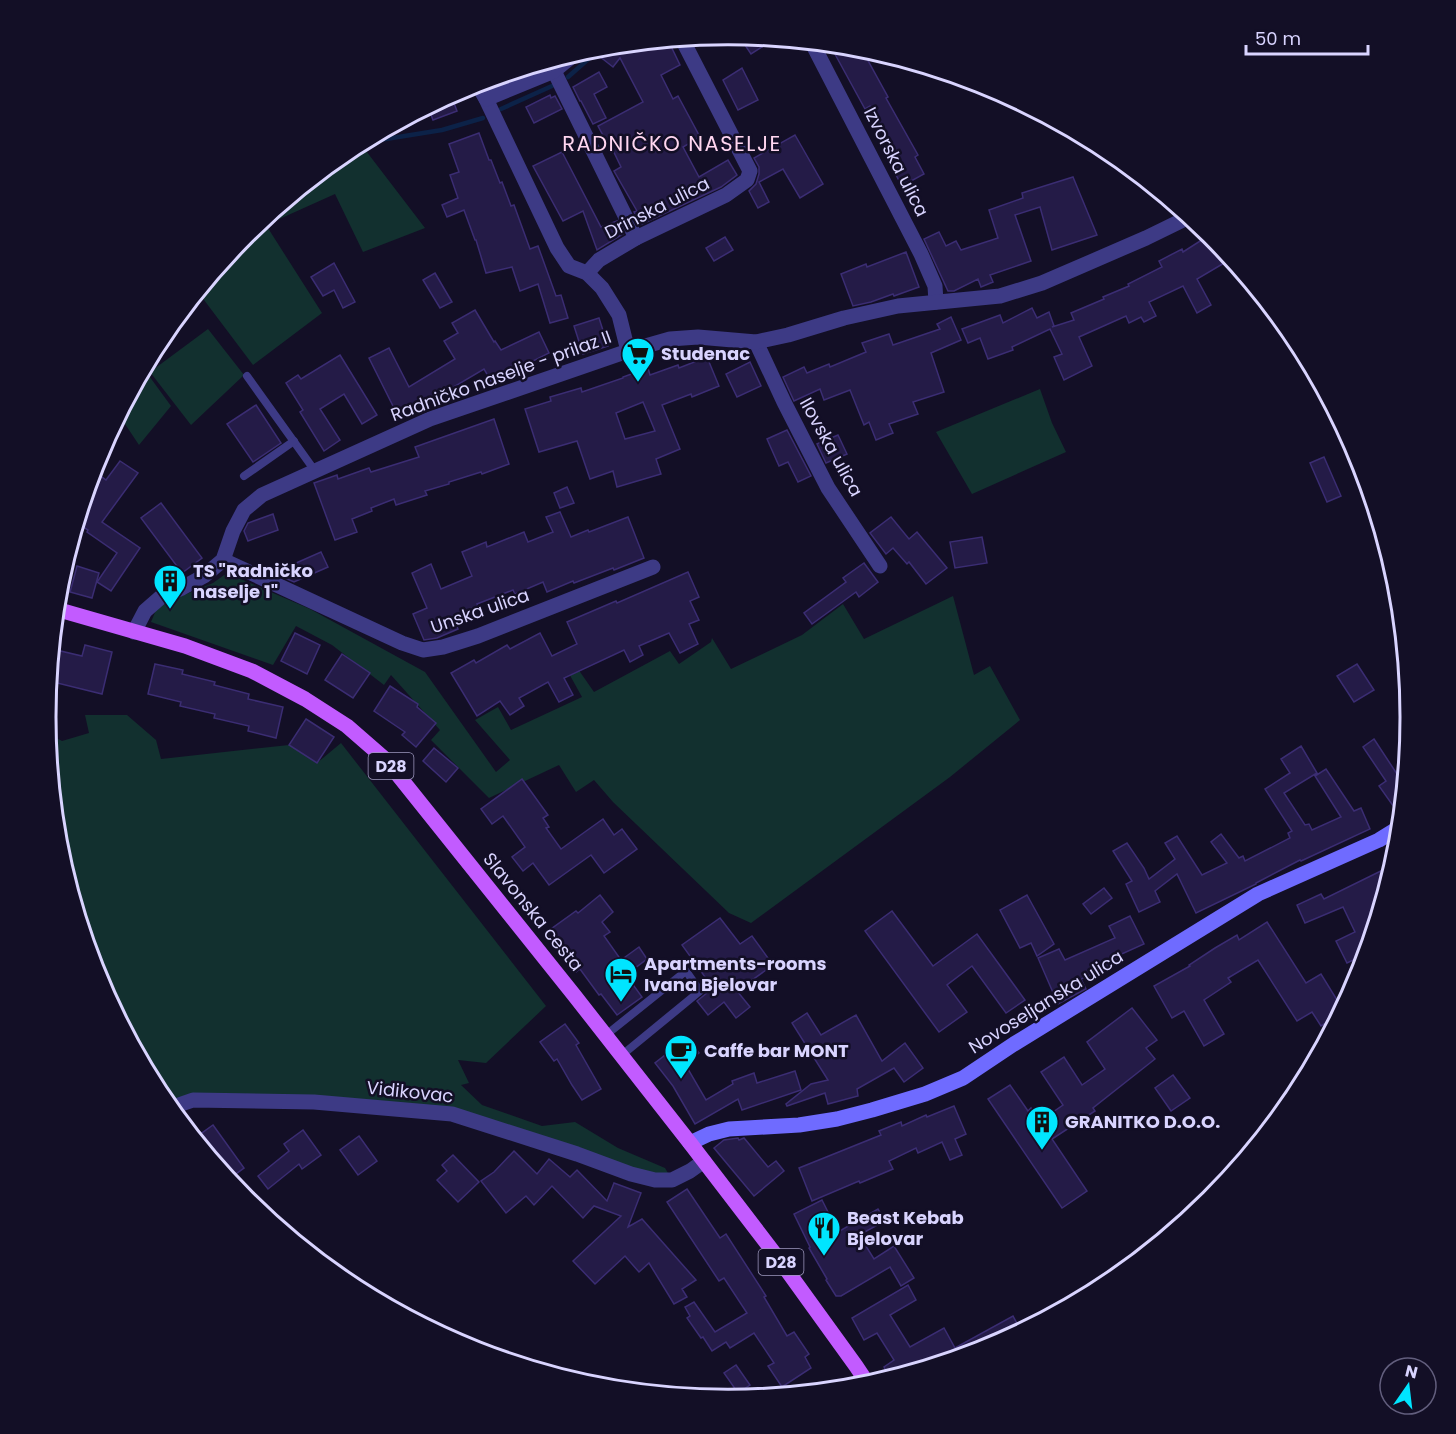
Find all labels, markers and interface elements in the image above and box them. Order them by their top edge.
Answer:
scale bar [1246,18,1368,56]
text: 50 m [1255,26,1301,51]
street label: Izvorska ulica [858,103,935,221]
district label: RADNIČKO NASELJE [562,129,782,158]
street label: Drinska ulica [600,170,713,245]
street label: Radničko naselje - prilaz II [387,324,615,427]
supermarket icon: Studenac [620,336,656,383]
place label: Studenac [661,341,750,366]
street label: Ilovska ulica [794,393,869,501]
place label: TS "Radničko naselje 1" [193,558,313,604]
building icon: TS "Radničko naselje 1" [152,563,188,610]
street label: Unska ulica [427,582,532,639]
road number: D28 [368,753,414,779]
street label: Slavonska cesta [478,847,589,976]
street label: Novoseljanska ulica [964,944,1128,1059]
place label: Apartments-rooms Ivana Bjelovar [644,951,827,997]
hotel icon: Apartments-rooms Ivana Bjelovar [603,956,639,1003]
cafe icon: Caffe bar MONT [663,1033,699,1080]
place label: Caffe bar MONT [704,1038,849,1063]
street label: Vidikovac [365,1075,455,1108]
building icon: GRANITKO D.O.O. [1024,1104,1060,1151]
place label: GRANITKO D.O.O. [1065,1109,1220,1134]
place label: Beast Kebab Bjelovar [847,1205,964,1251]
restaurant icon: Beast Kebab Bjelovar [806,1210,842,1257]
road number: D28 [758,1249,804,1275]
north arrow [1378,1356,1438,1416]
text: N [1403,1359,1420,1385]

